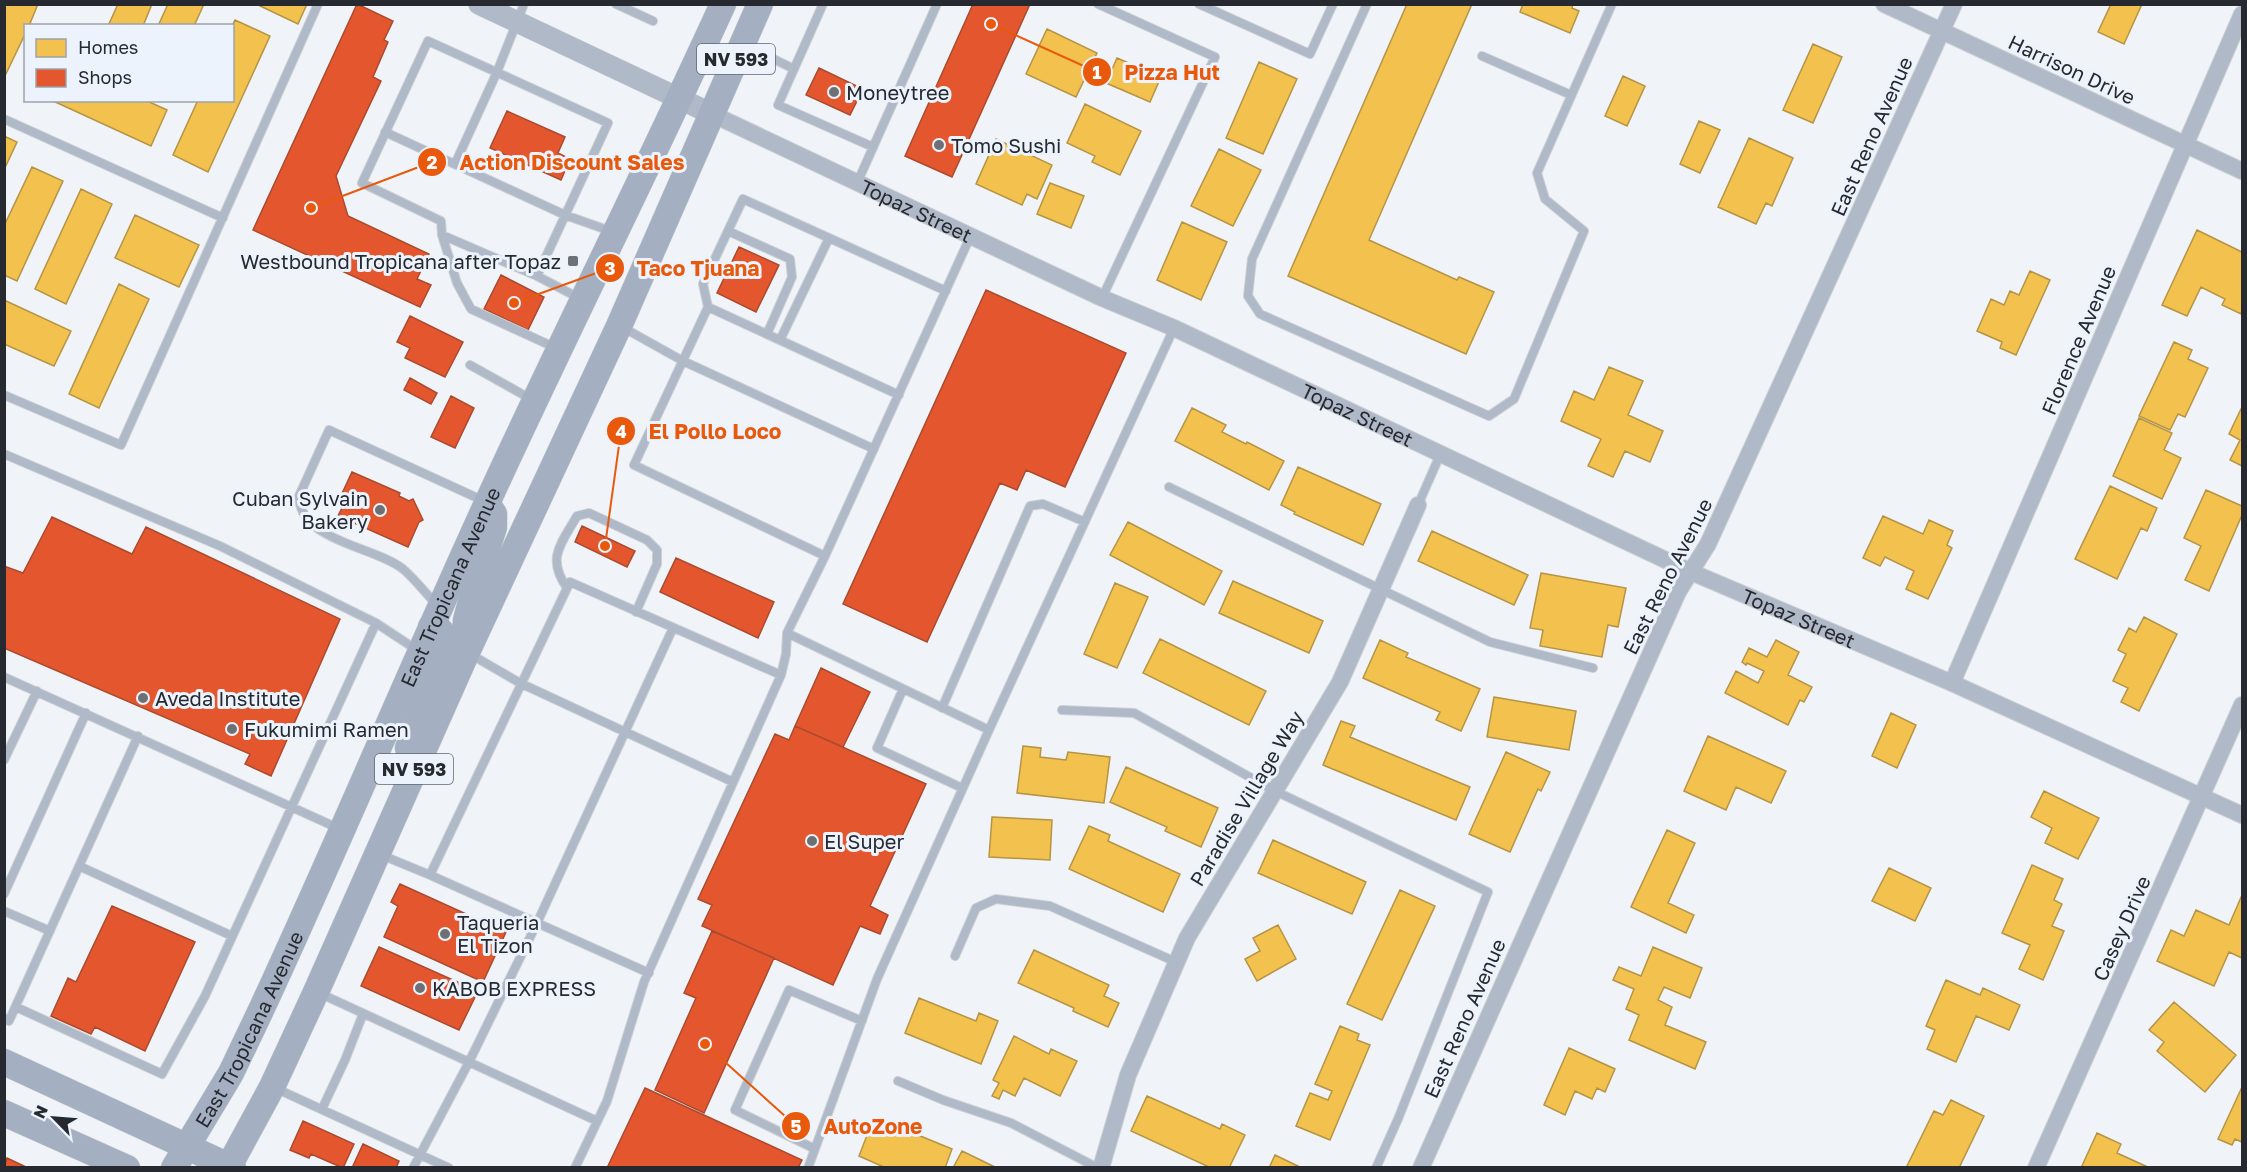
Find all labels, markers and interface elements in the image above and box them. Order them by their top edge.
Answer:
legend [24,24,234,102]
street label: Harrison Drive [2005,29,2139,109]
text: Homes [78,36,138,58]
road number: NV 593 [697,44,775,74]
callout: Pizza Hut [1082,53,1232,92]
street label: East Reno Avenue [1825,53,1917,219]
text: Pizza Hut [1124,59,1220,85]
text: 1 [1092,61,1102,83]
text: Shops [78,66,132,88]
place label: Moneytree [846,80,949,104]
marker: Moneytree [827,85,841,99]
place label: Tomo Sushi [951,133,1061,157]
marker: Tomo Sushi [932,138,946,152]
callout: Action Discount Sales [417,143,696,182]
text: Action Discount Sales [460,149,685,175]
text: 2 [427,151,438,173]
street label: Topaz Street [857,174,976,247]
place label: Westbound Tropicana after Topaz [240,249,561,273]
callout: Taco Tjuana [595,249,772,288]
marker: Westbound Tropicana after Topaz [566,254,580,268]
text: Taco Tjuana [636,255,760,281]
text: 3 [605,257,616,279]
street label: Florence Avenue [2036,262,2120,418]
street label: Topaz Street [1298,378,1417,451]
callout: El Pollo Loco [606,412,793,451]
text: El Pollo Loco [649,418,781,444]
text: 4 [615,420,627,442]
street label: East Tropicana Avenue [395,483,505,690]
place label: Cuban Sylvain Bakery [232,486,368,533]
street label: East Reno Avenue [1617,494,1717,658]
marker: Cuban Sylvain Bakery [373,503,387,517]
street label: Topaz Street [1739,583,1859,652]
place label: Aveda Institute [155,686,300,710]
marker: Aveda Institute [136,691,150,705]
street label: Paradise Village Way [1184,706,1308,890]
place label: Fukumimi Ramen [244,717,409,741]
marker: Fukumimi Ramen [225,722,239,736]
road number: NV 593 [375,754,453,784]
place label: El Super [824,829,904,853]
marker: El Super [805,834,819,848]
street label: Casey Drive [2087,872,2155,984]
place label: Taqueria El Tizon [457,910,539,957]
street label: East Tropicana Avenue [189,927,308,1131]
marker: Taqueria El Tizon [438,927,452,941]
street label: East Reno Avenue [1418,935,1510,1101]
place label: KABOB EXPRESS [432,976,596,1000]
marker: KABOB EXPRESS [413,981,427,995]
north arrow [24,1088,84,1148]
text: N [29,1102,52,1121]
callout: AutoZone [781,1107,934,1146]
text: AutoZone [824,1113,922,1139]
text: 5 [791,1115,802,1137]

